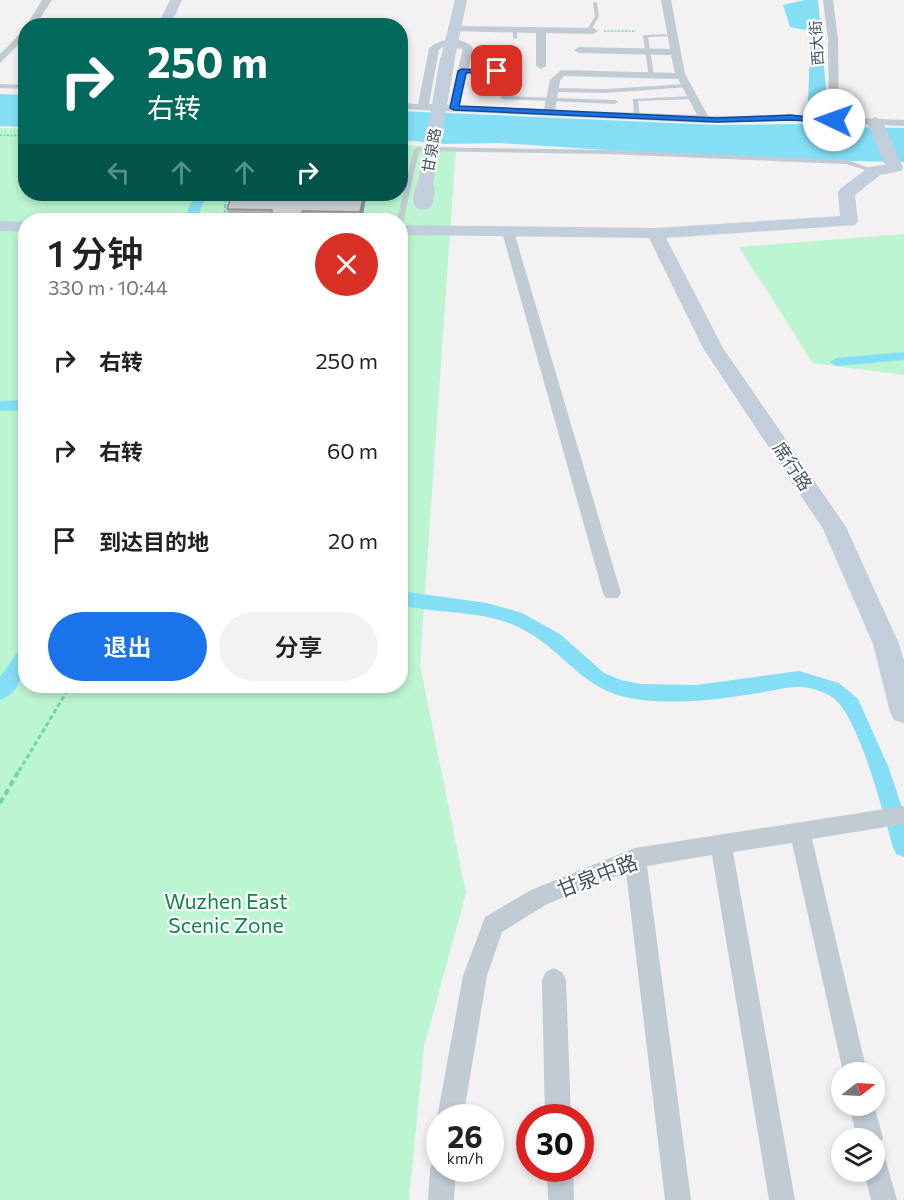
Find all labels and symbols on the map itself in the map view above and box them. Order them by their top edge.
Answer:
street label: 西大街 [805,20,827,66]
pin [471,45,522,96]
position arrow [802,88,866,152]
street label: 甘泉路 [418,126,444,174]
street label: 席行路 [769,437,817,495]
street label: 甘泉中路 [553,848,641,902]
park label: Wuzhen East Scenic Zone [164,888,288,937]
north arrow [831,1062,885,1116]
speed limit sign: 30 [516,1104,594,1182]

